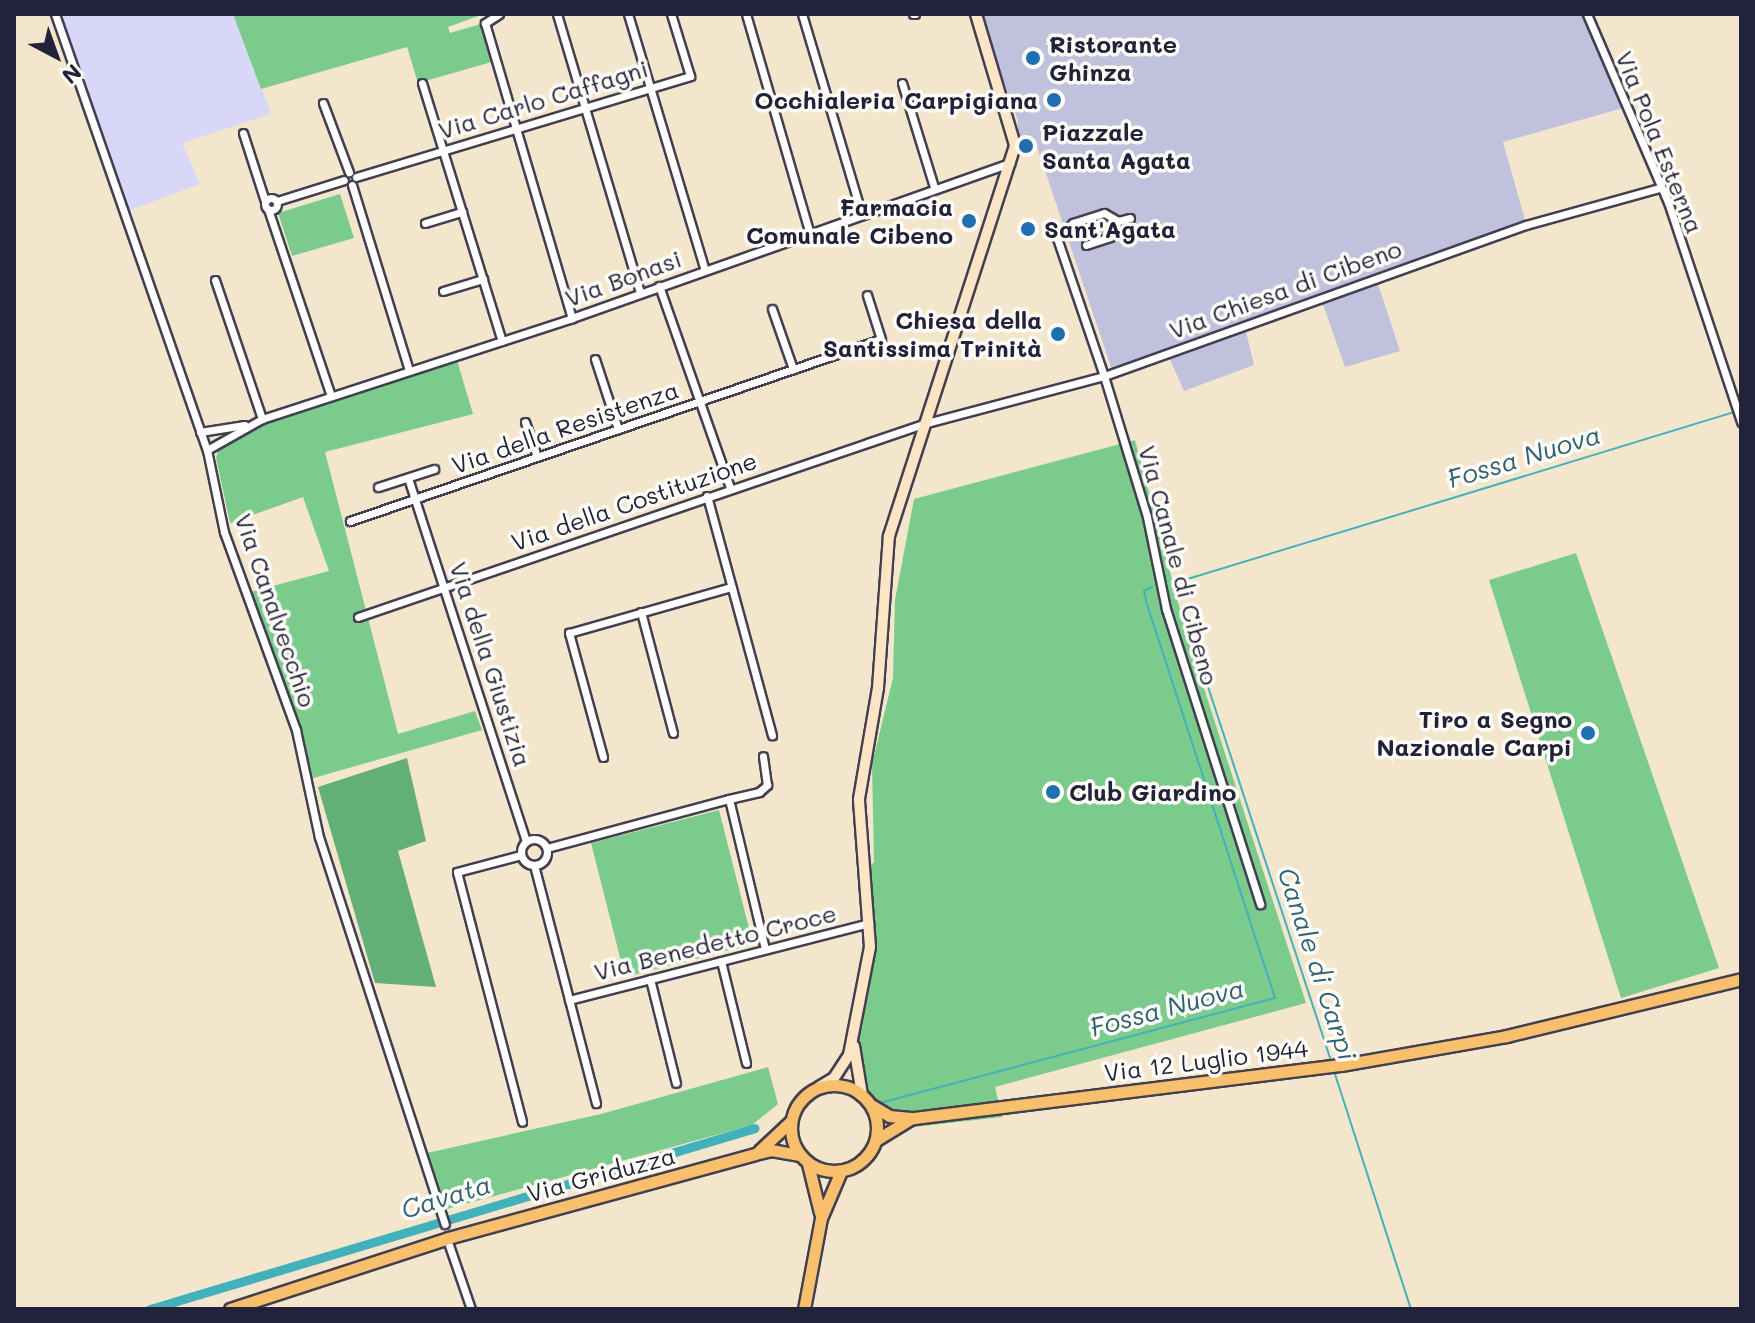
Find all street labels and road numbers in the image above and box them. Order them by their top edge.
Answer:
street label: Via Pola Esterna [1610,47,1710,237]
street label: Via Carlo Caffagni [435,53,651,145]
street label: Via Chiesa di Cibeno [1165,234,1405,344]
street label: Via Bonasi [561,244,685,312]
street label: Via della Resistenza [448,375,682,479]
street label: Via Canale di Cibeno [1133,442,1225,688]
street label: Via della Costituzione [507,445,761,557]
street label: Via Canalvecchio [229,510,323,710]
street label: Via della Giustizia [444,558,538,770]
street label: Via Benedetto Croce [591,898,839,986]
street label: Via 12 Luglio 1944 [1102,1033,1310,1087]
street label: Via Griduzza [524,1140,678,1208]

